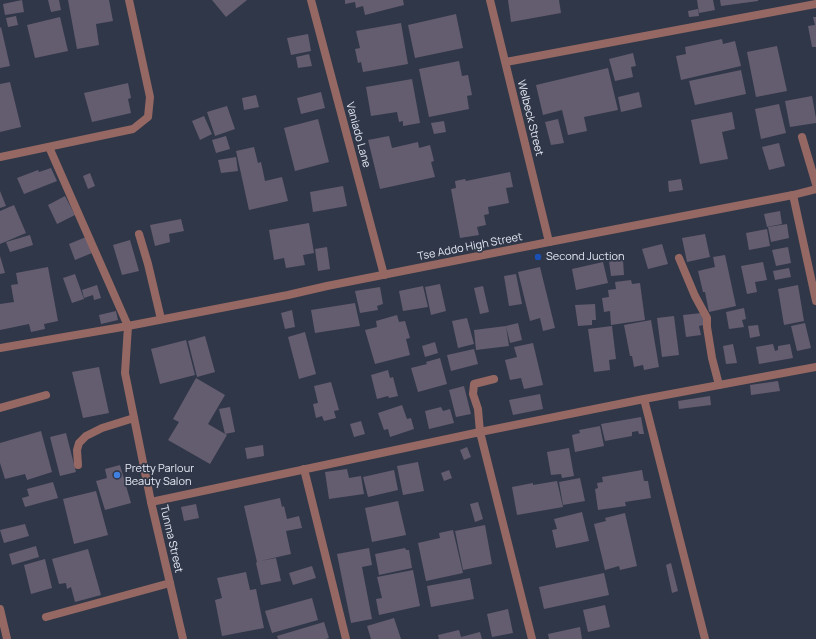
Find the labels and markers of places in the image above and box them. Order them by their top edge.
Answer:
place label: Second Juction [546,250,625,264]
marker: Second Juction [533,252,543,262]
place label: Pretty Parlour Beauty Salon [125,462,194,488]
marker: Pretty Parlour Beauty Salon [112,470,122,480]

